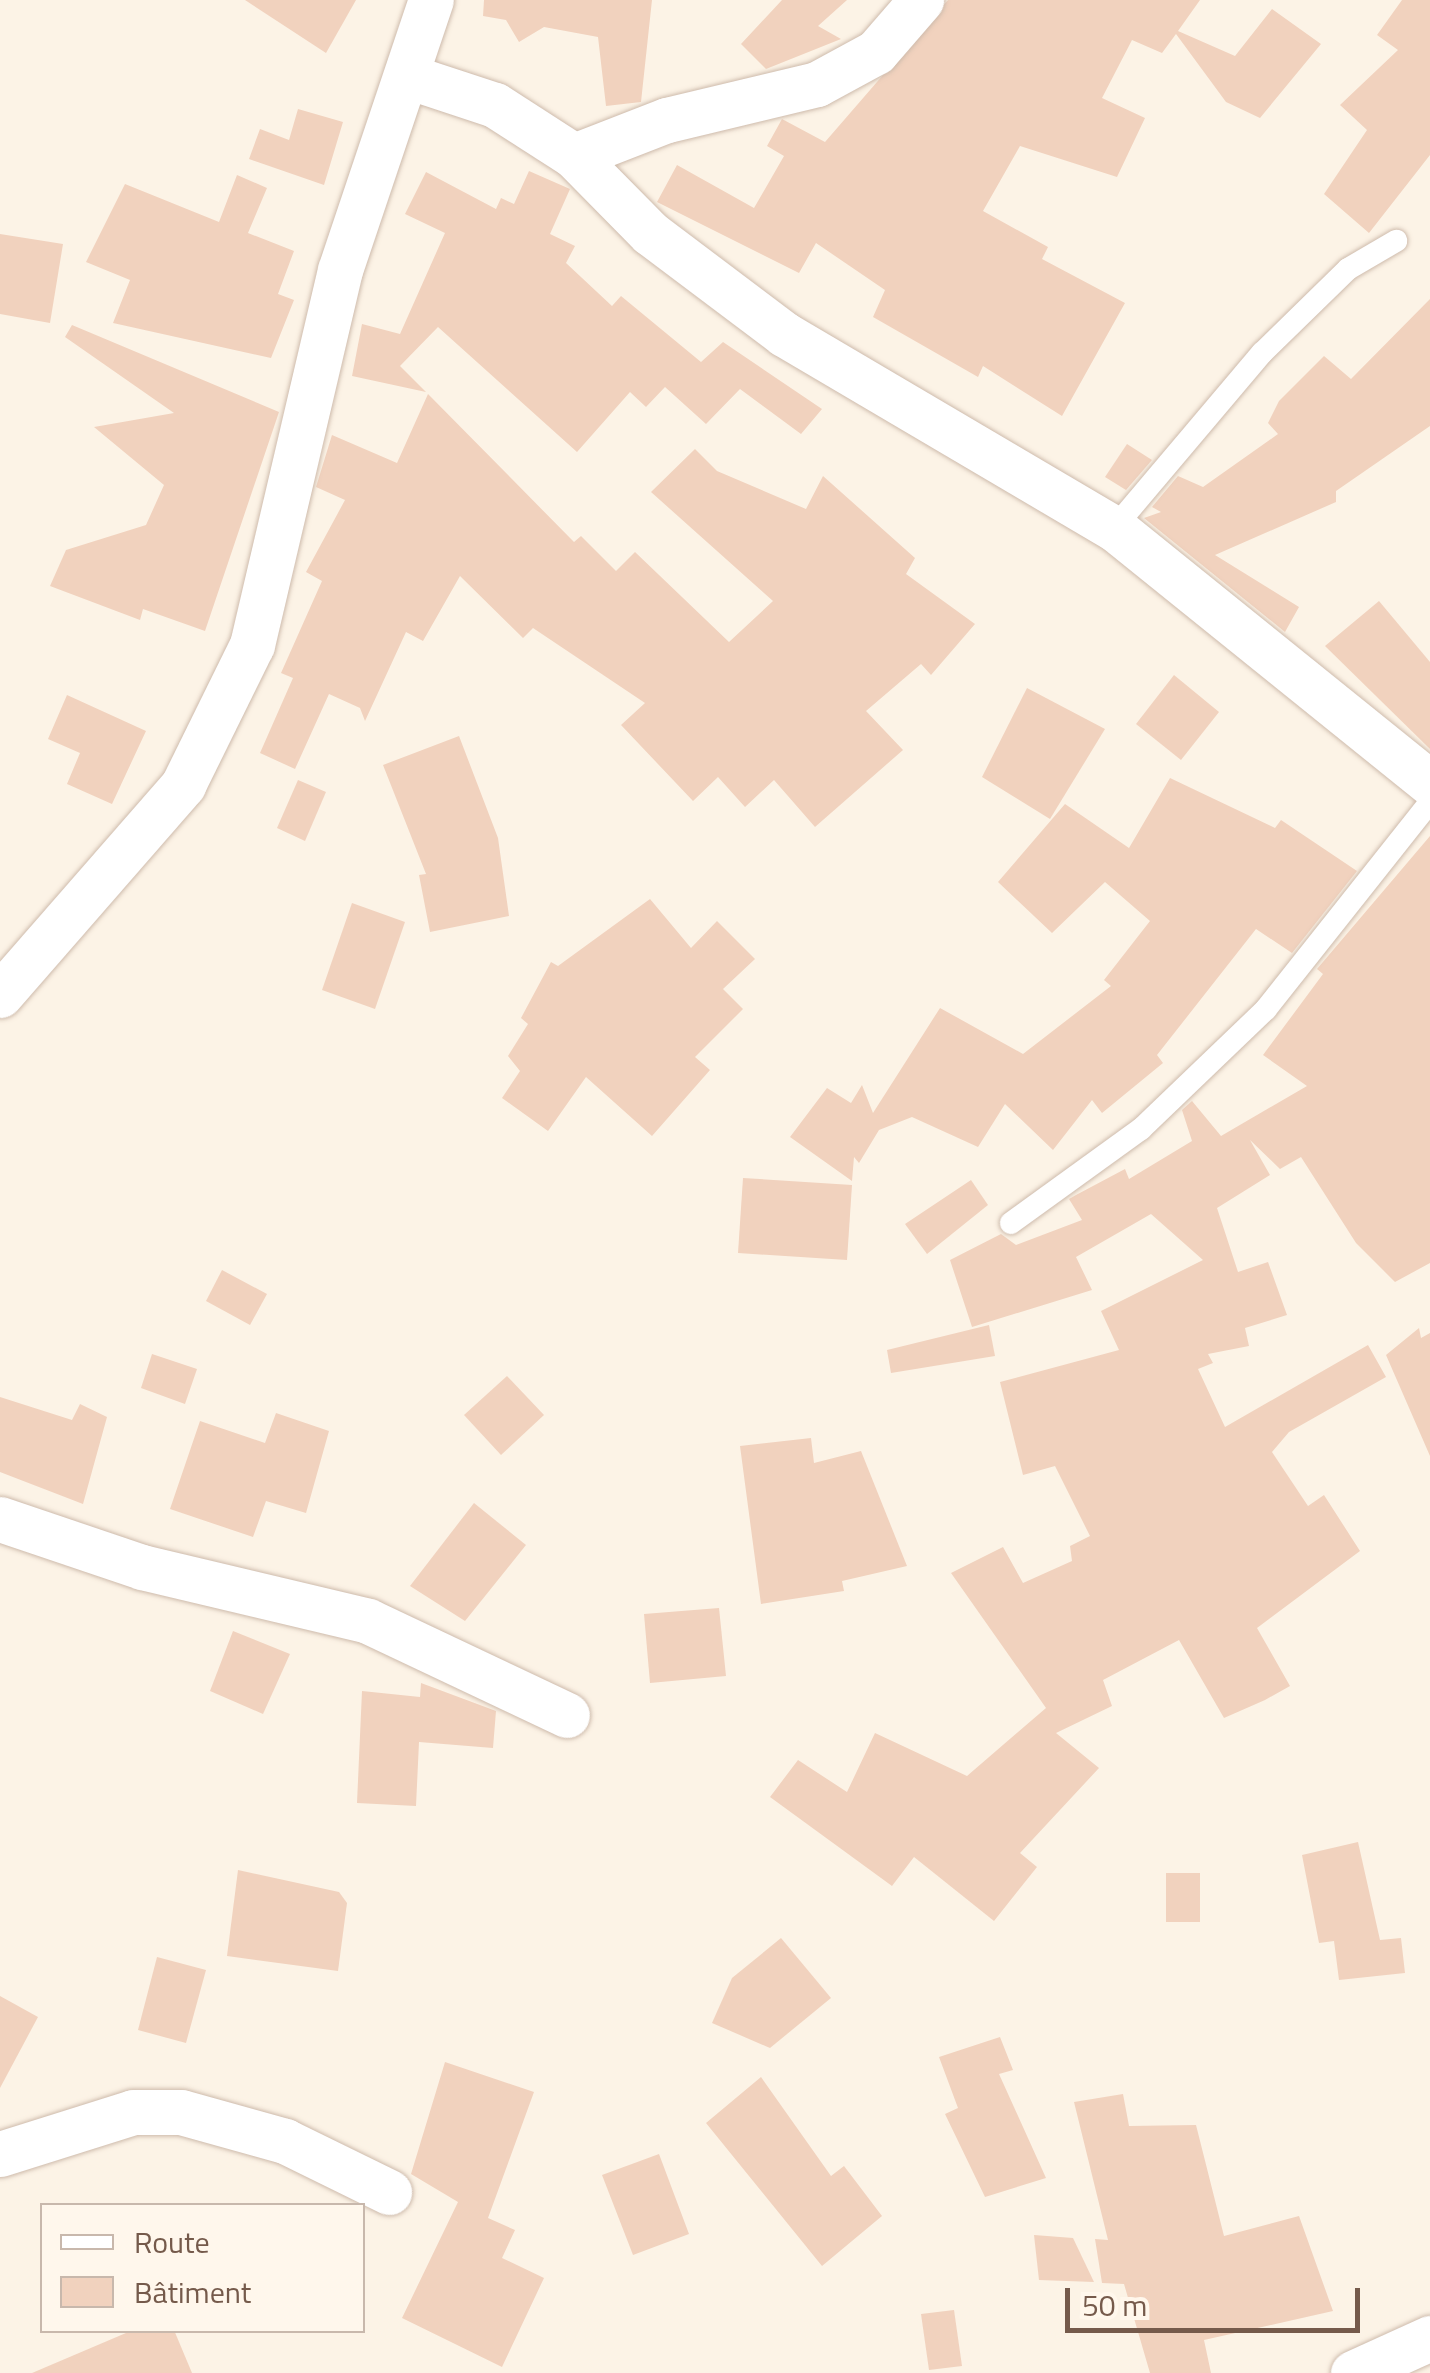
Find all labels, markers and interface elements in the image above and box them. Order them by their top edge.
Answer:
legend [40,2203,365,2333]
text: Route [134,2219,210,2265]
scale bar [1070,2268,1365,2330]
text: Bâtiment [134,2269,251,2315]
text: 50 m [1082,2282,1147,2328]

